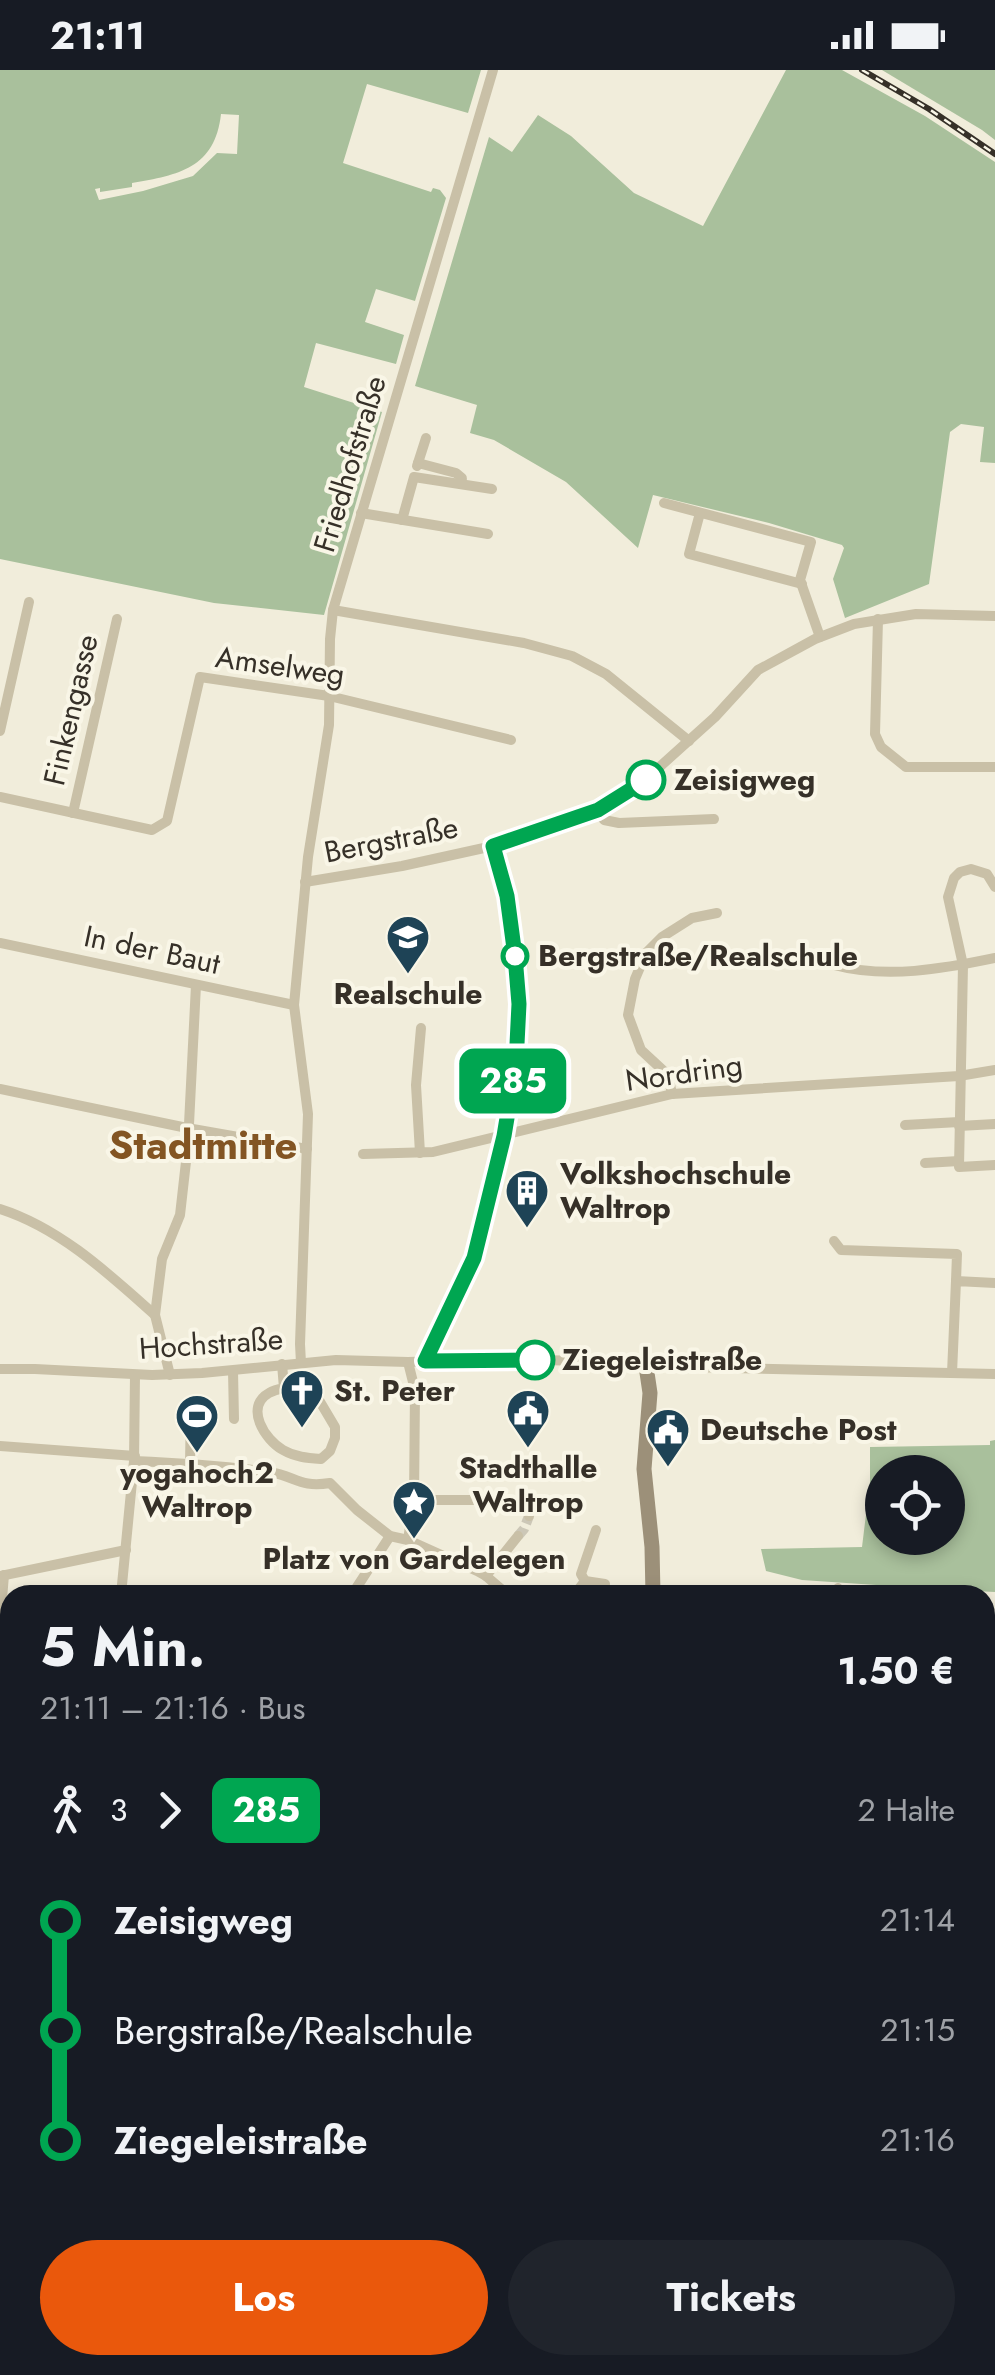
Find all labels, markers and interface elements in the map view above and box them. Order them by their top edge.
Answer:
text: 21:11 [50,8,145,63]
street label: Friedhofstraße [302,370,397,557]
street label: Finkengasse [32,630,109,790]
street label: Amselweg [213,635,347,696]
place label: Zeisigweg [674,758,815,801]
marker: Zeisigweg [627,761,665,799]
street label: Bergstraße [320,805,462,874]
street label: In der Baut [80,914,225,985]
school or university icon: Realschule [385,914,431,975]
place label: Bergstraße/Realschule [538,934,858,977]
marker: Bergstraße/Realschule [502,943,528,969]
place label: Realschule [334,972,482,1015]
street label: Nordring [623,1043,745,1102]
line badge: 285 [456,1048,570,1114]
text: 285 [479,1056,547,1106]
district label: Stadtmitte [109,1116,297,1174]
place label: Volkshochschule Waltrop [559,1152,791,1229]
building icon: Volkshochschule Waltrop [504,1168,550,1229]
street label: Hochstraße [137,1317,284,1370]
place label: Ziegeleistraße [562,1338,762,1381]
marker: Ziegeleistraße [516,1341,554,1379]
church icon: St. Peter [279,1368,325,1429]
place label: St. Peter [334,1369,456,1412]
public building icon: Stadthalle Waltrop [505,1388,551,1449]
sports icon: yogahoch2 Waltrop [174,1393,220,1454]
public building icon: Deutsche Post [645,1407,691,1468]
place label: Deutsche Post [700,1408,897,1451]
place label: Stadthalle Waltrop [458,1446,598,1523]
place label: yogahoch2 Waltrop [119,1451,274,1528]
map controls [865,1455,965,1555]
button: locate [865,1455,965,1555]
place icon: Platz von Gardelegen [391,1479,437,1540]
place label: Platz von Gardelegen [262,1537,566,1580]
text: 5 Min. [40,1607,206,1687]
text: 1.50 € [837,1643,955,1698]
text: 21:11 – 21:16 · Bus [40,1685,305,1731]
icon: walk [40,1783,95,1838]
icon: forward [142,1783,197,1838]
text: 285 [232,1785,300,1835]
text: 3 [110,1787,127,1833]
text: 2 Halte [857,1787,955,1833]
text: Zeisigweg [114,1893,293,1948]
text: 21:14 [880,1897,955,1943]
text: Bergstraße/Realschule [114,2003,473,2058]
text: 21:15 [880,2007,955,2053]
text: Ziegeleistraße [114,2113,368,2168]
text: 21:16 [880,2117,955,2163]
button: Los [40,2240,488,2355]
button: Tickets [508,2240,955,2355]

